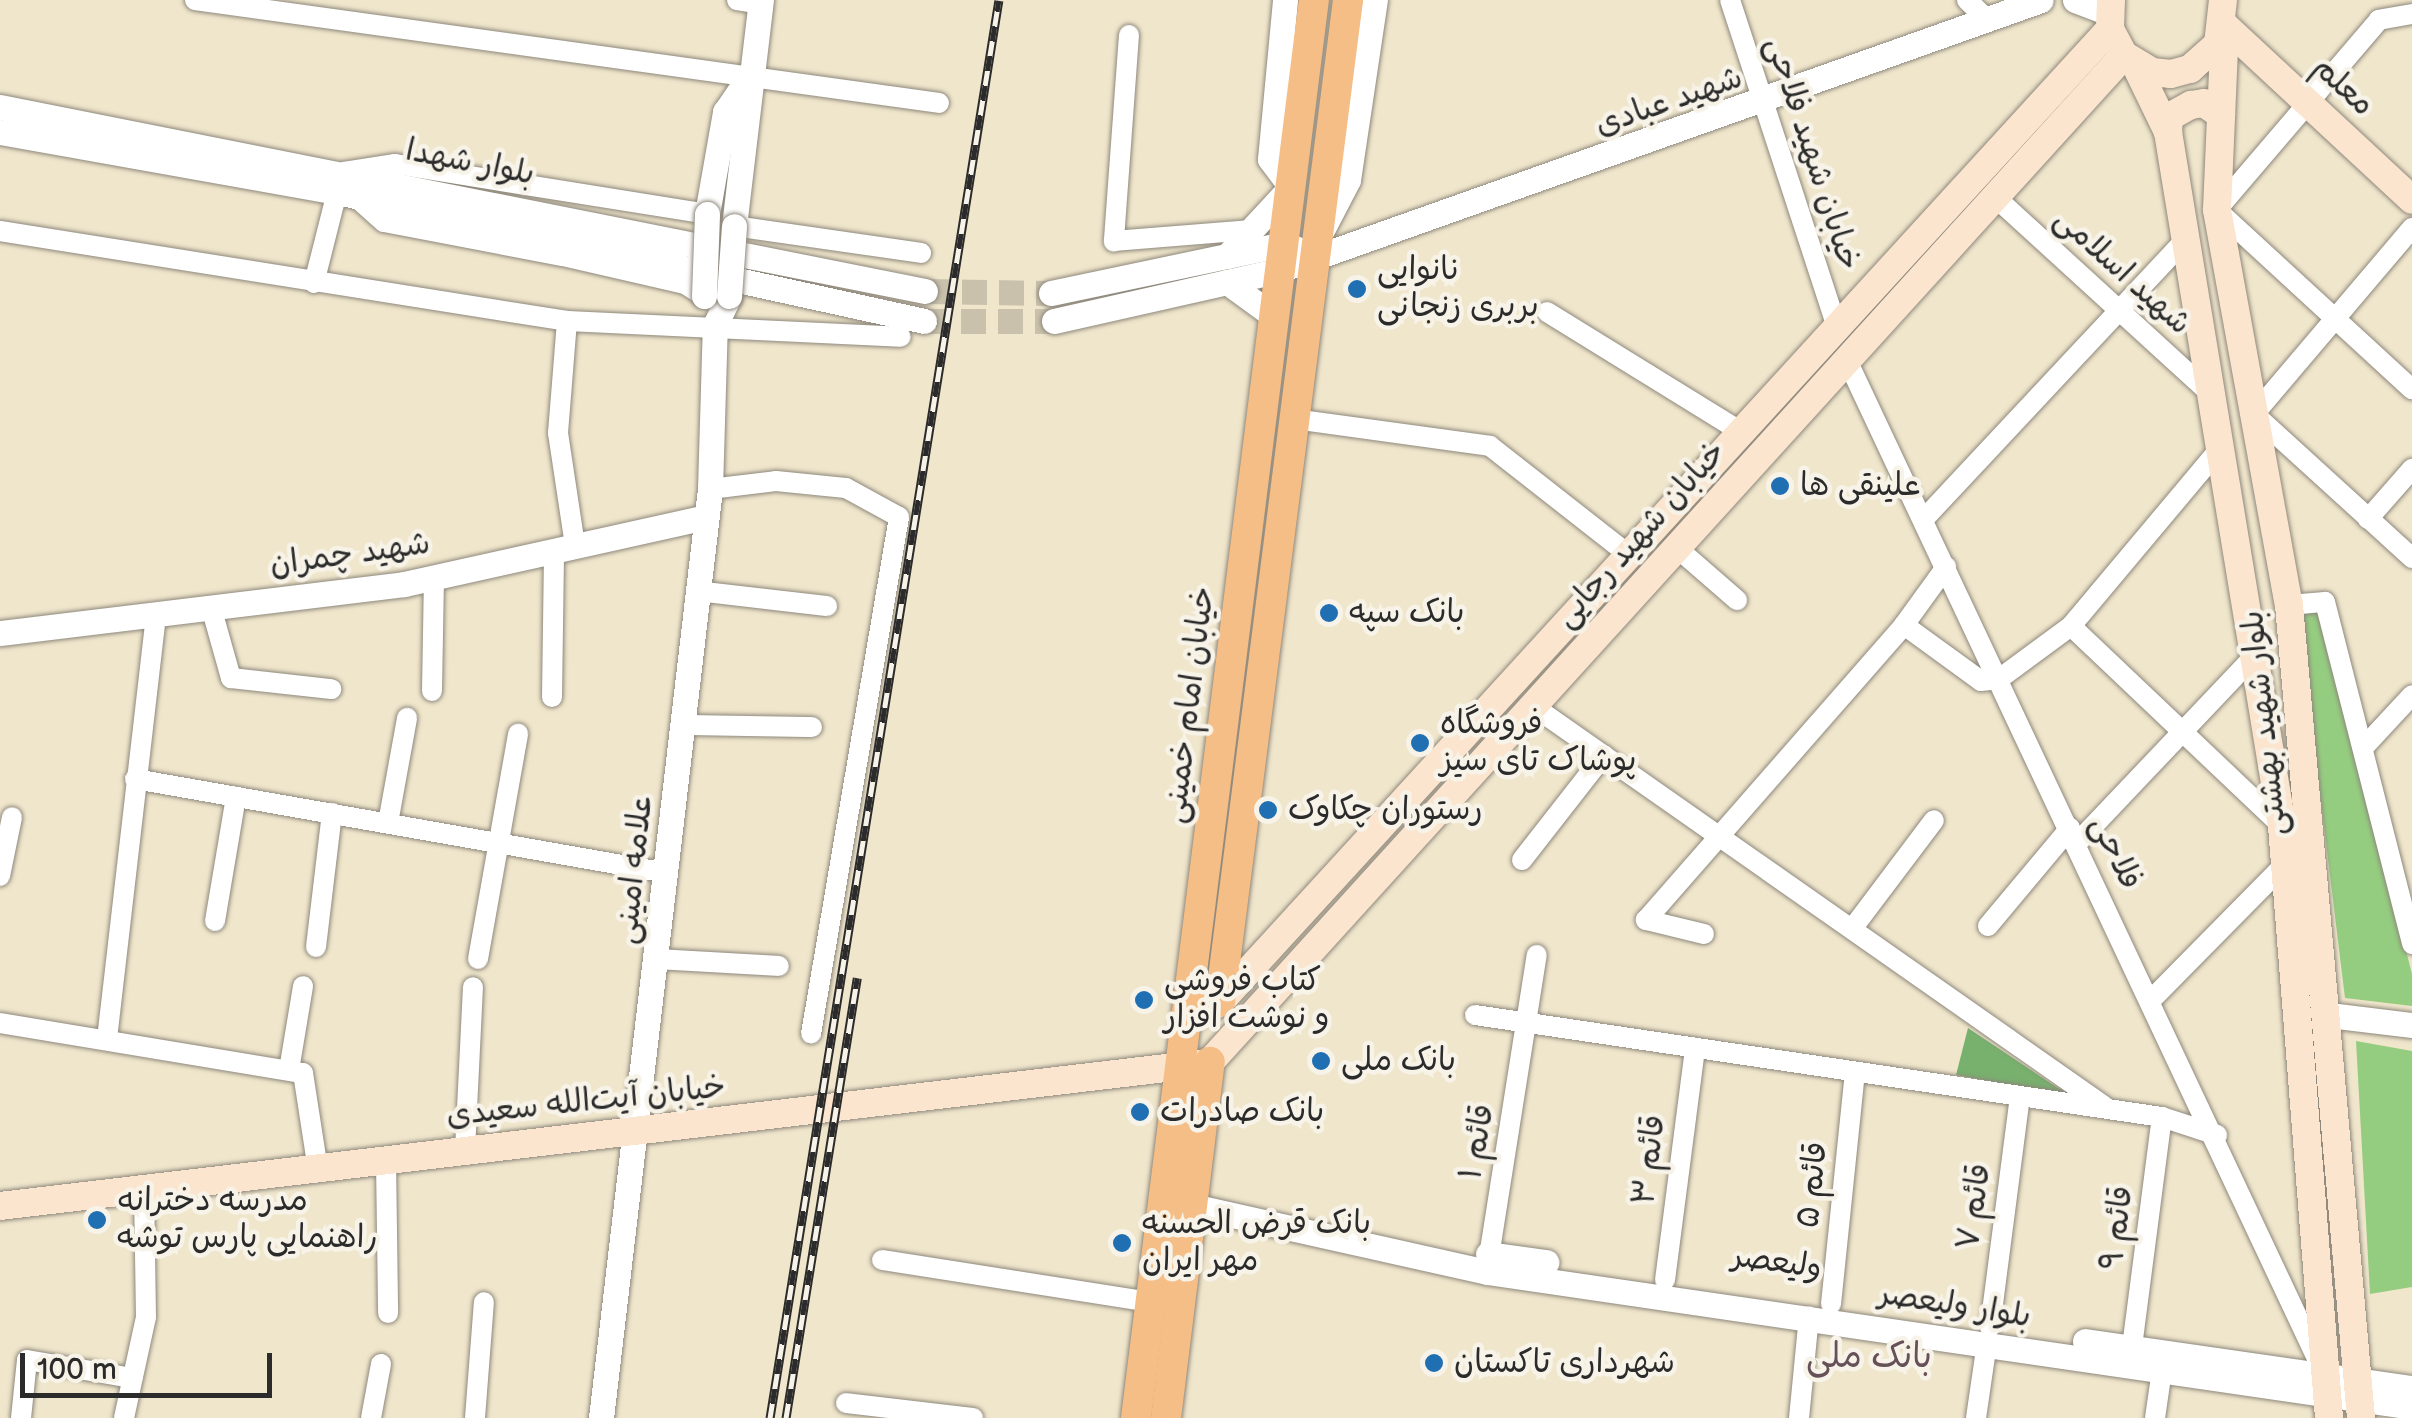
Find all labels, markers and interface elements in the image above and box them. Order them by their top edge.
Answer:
street label: خیابان شهید فلاحی [1756,33,1868,275]
street label: معلم [2304,49,2382,125]
street label: شهید عبادی [1590,59,1748,145]
street label: بلوار شهدا [403,132,537,194]
street label: شهید اسلامی [2046,201,2198,343]
place label: نانوایی بربری زنجانی [1377,252,1539,327]
marker: نانوایی بربری زنجانی [1346,278,1368,300]
street label: خیابان شهید رجایی [1547,434,1735,636]
place label: علینقی ها [1800,467,1921,505]
marker: علینقی ها [1769,475,1791,497]
street label: شهید چمران [268,525,432,585]
street label: خیابان امام خمینی [1156,584,1224,826]
place label: بانک سپه [1349,594,1464,632]
marker: بانک سپه [1318,602,1340,624]
street label: بلوار شهید بهشتی [2234,608,2296,838]
place label: فروشگاه پوشاک تای سیز [1440,706,1637,781]
marker: فروشگاه پوشاک تای سیز [1409,732,1431,754]
place label: رستوران چکاوک [1288,791,1483,829]
street label: علامه امینی [608,792,662,946]
marker: رستوران چکاوک [1257,799,1279,821]
street label: فلاحی [2081,810,2149,896]
place label: کتاب فروشی و نوشت افزار [1164,963,1330,1038]
marker: کتاب فروشی و نوشت افزار [1133,989,1155,1011]
place label: بانک ملی [1341,1042,1456,1080]
marker: بانک ملی [1310,1050,1332,1072]
street label: خیابان آیت‌الله سعیدی [445,1068,727,1136]
place label: بانک صادرات [1160,1093,1324,1131]
marker: بانک صادرات [1129,1101,1151,1123]
street label: قائم ۱ [1452,1101,1504,1183]
street label: قائم ۳ [1625,1113,1675,1207]
street label: قائم ۵ [1789,1140,1837,1230]
street label: قائم ۷ [1950,1161,2000,1253]
place label: مدرسه دخترانه راهنمایی پارس توشه [117,1183,378,1258]
street label: قائم ۹ [2094,1184,2142,1272]
place label: بانک قرض الحسنه مهر ایران [1142,1206,1371,1281]
marker: مدرسه دخترانه راهنمایی پارس توشه [86,1209,108,1231]
marker: بانک قرض الحسنه مهر ایران [1111,1232,1133,1254]
street label: ولیعصر [1730,1238,1824,1288]
street label: بلوار ولیعصر [1877,1275,2033,1337]
scale bar [25,1333,278,1395]
district label: بانک ملی [1806,1336,1932,1378]
place label: شهرداری تاکستان [1454,1344,1675,1382]
text: 100 m [37,1352,117,1388]
marker: شهرداری تاکستان [1423,1352,1445,1374]

